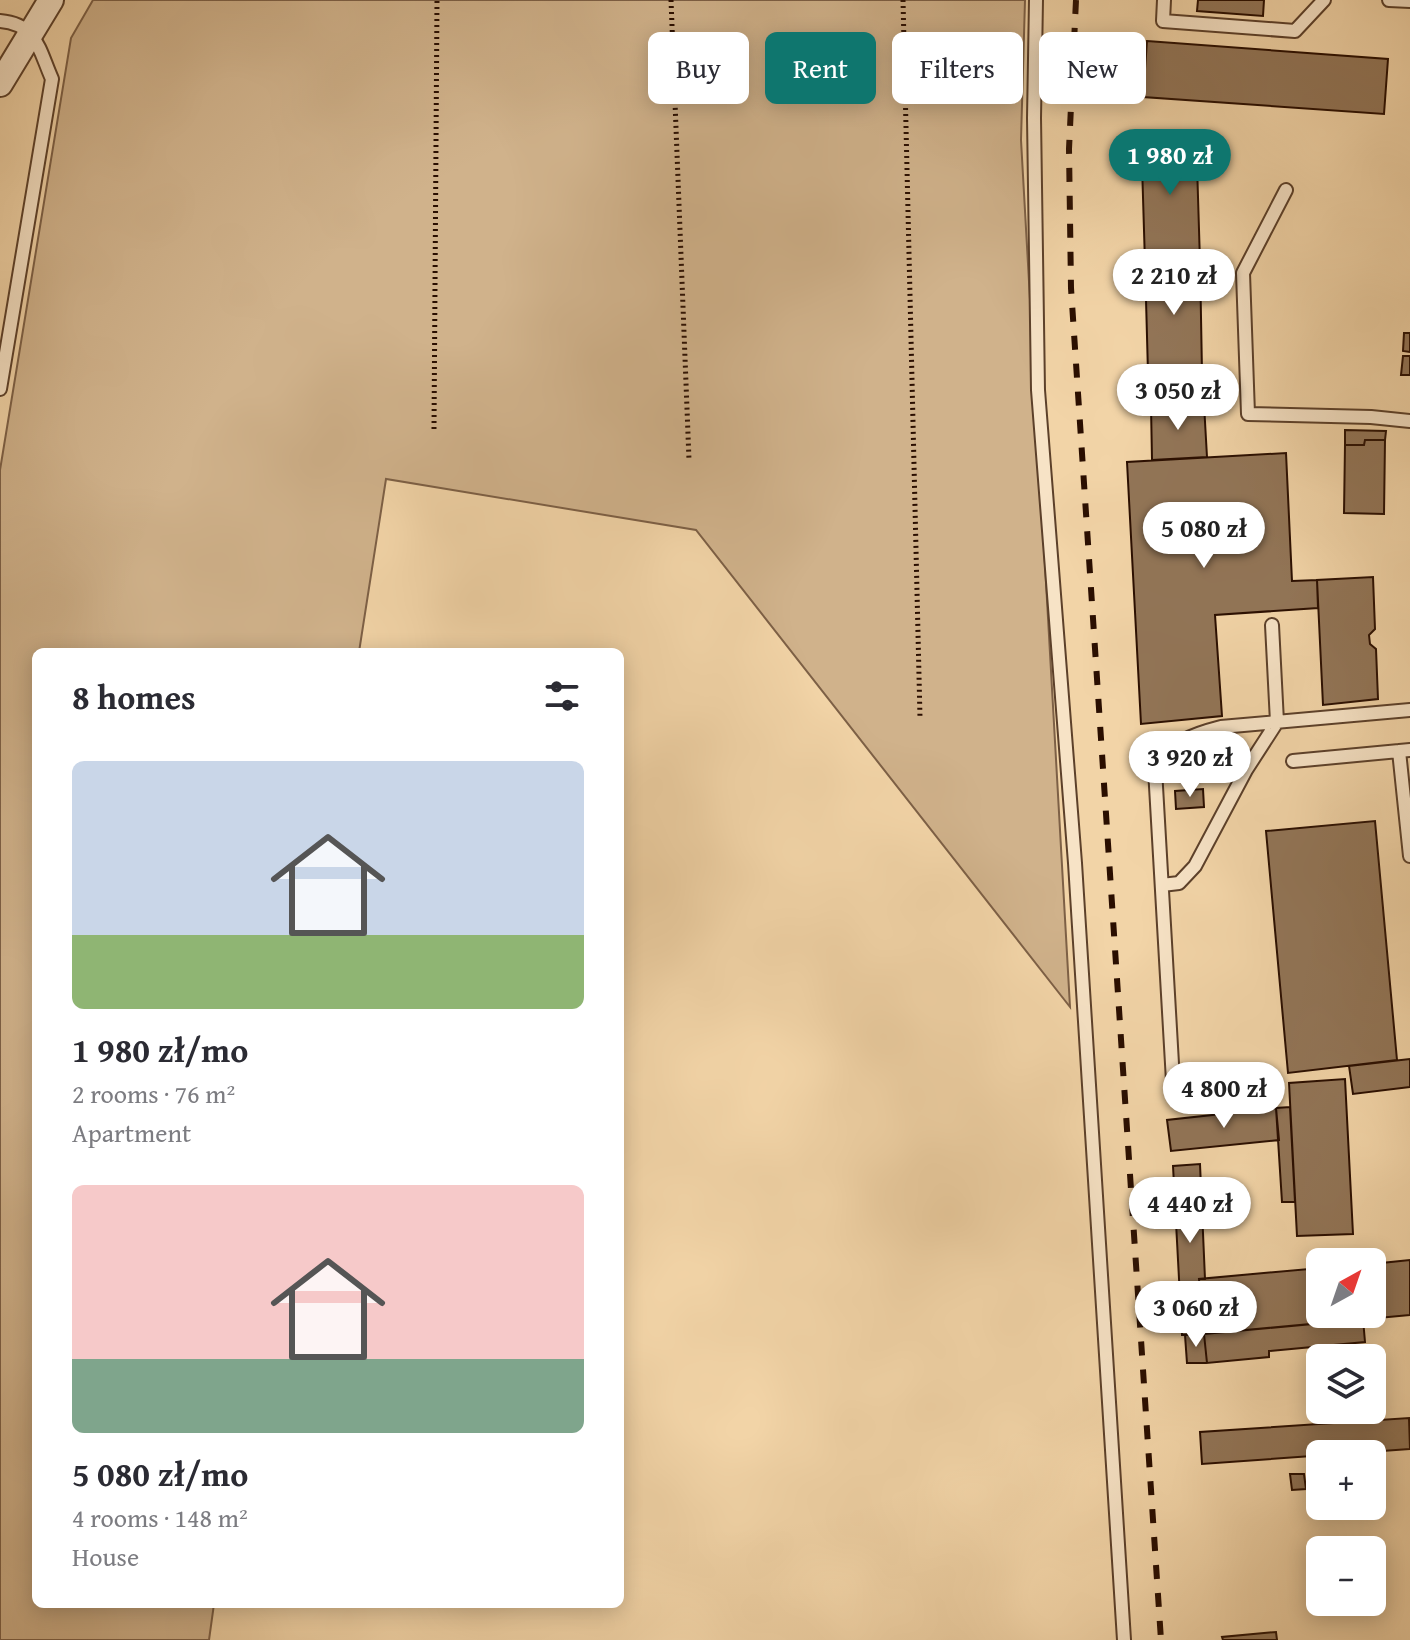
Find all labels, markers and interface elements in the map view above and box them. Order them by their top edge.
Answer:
chip: Buy [648,32,749,104]
chip: Rent [765,32,876,104]
chip: Filters [892,32,1023,104]
chip: New [1039,32,1146,104]
pin: 1 980 zł [1087,129,1253,197]
text: 1 980 zł [1127,135,1213,174]
pin: 2 210 zł [1091,249,1257,317]
text: 2 210 zł [1131,255,1217,294]
pin: 3 050 zł [1095,364,1261,432]
text: 3 050 zł [1135,370,1221,409]
pin: 5 080 zł [1121,502,1287,570]
text: 5 080 zł [1161,508,1247,547]
text: 8 homes [72,672,196,721]
icon: filters [540,674,584,718]
pin: 3 920 zł [1107,731,1273,799]
text: 3 920 zł [1147,737,1233,776]
icon: home [256,813,400,957]
text: 1 980 zł/mo [72,1025,248,1074]
pin: 4 800 zł [1141,1062,1307,1130]
text: 4 800 zł [1181,1068,1267,1107]
text: 2 rooms · 76 m² [72,1074,235,1113]
text: Apartment [72,1113,191,1152]
pin: 4 440 zł [1107,1177,1273,1245]
text: 4 440 zł [1147,1183,1233,1222]
icon: home [256,1237,400,1381]
north arrow [1306,1248,1386,1328]
map controls [1306,1248,1386,1616]
pin: 3 060 zł [1113,1281,1279,1349]
text: 3 060 zł [1153,1287,1239,1326]
button: layers [1306,1344,1386,1424]
button: + [1306,1440,1386,1520]
text: 5 080 zł/mo [72,1449,248,1498]
text: 4 rooms · 148 m² [72,1498,248,1537]
button: − [1306,1536,1386,1616]
text: House [72,1537,139,1576]

